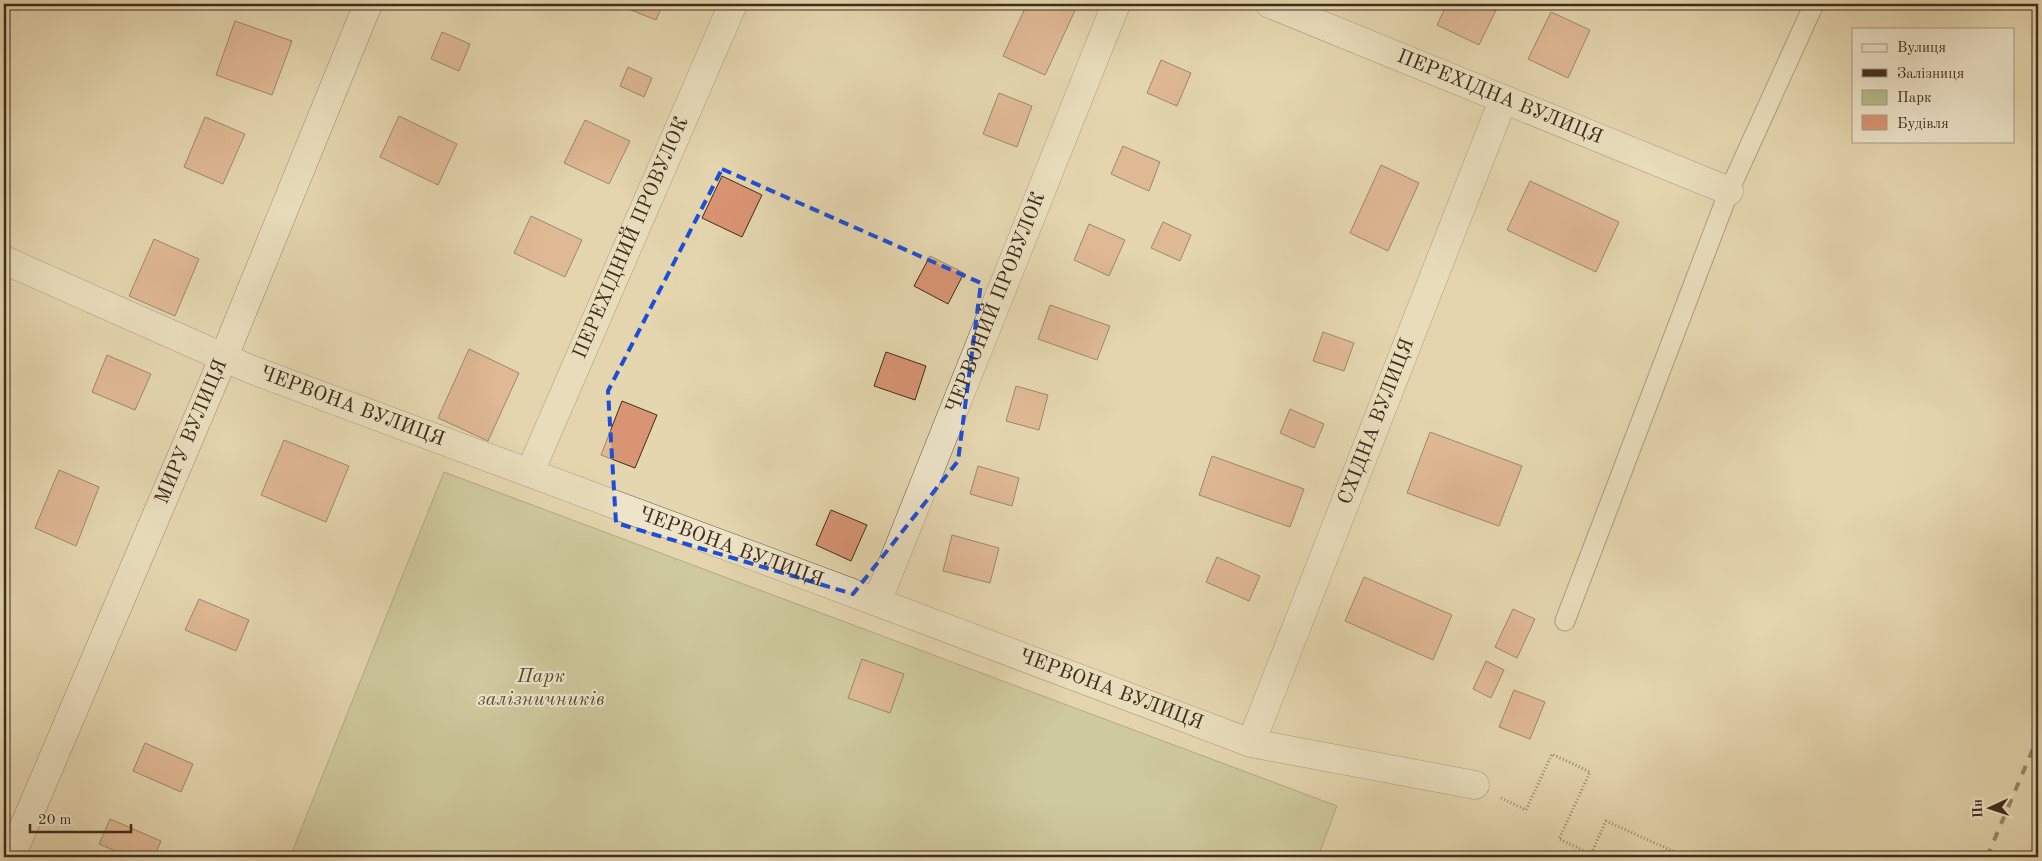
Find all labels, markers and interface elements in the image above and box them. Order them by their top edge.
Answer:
legend [1852,28,2014,142]
text: Вулиця [1897,41,1946,56]
street label: ПЕРЕХІДНА ВУЛИЦЯ [1394,47,1605,148]
text: Залізниця [1897,67,1964,82]
text: Парк [1897,91,1932,106]
street label: ПЕРЕХІДНИЙ ПРОВУЛОК [570,114,693,362]
text: Будівля [1897,117,1949,132]
street label: ЧЕРВОНИЙ ПРОВУЛОК [943,190,1050,416]
street label: СХІДНА ВУЛИЦЯ [1335,336,1418,508]
street label: МИРУ ВУЛИЦЯ [152,357,232,507]
street label: ЧЕРВОНА ВУЛИЦЯ [257,364,447,450]
street label: ЧЕРВОНА ВУЛИЦЯ [636,504,826,591]
street label: ЧЕРВОНА ВУЛИЦЯ [1016,646,1206,734]
park label: Парк залізничників [477,667,605,710]
north arrow [1964,784,2014,834]
text: Пн [1971,799,1986,819]
scale bar [30,801,131,833]
text: 20 m [38,813,72,828]

